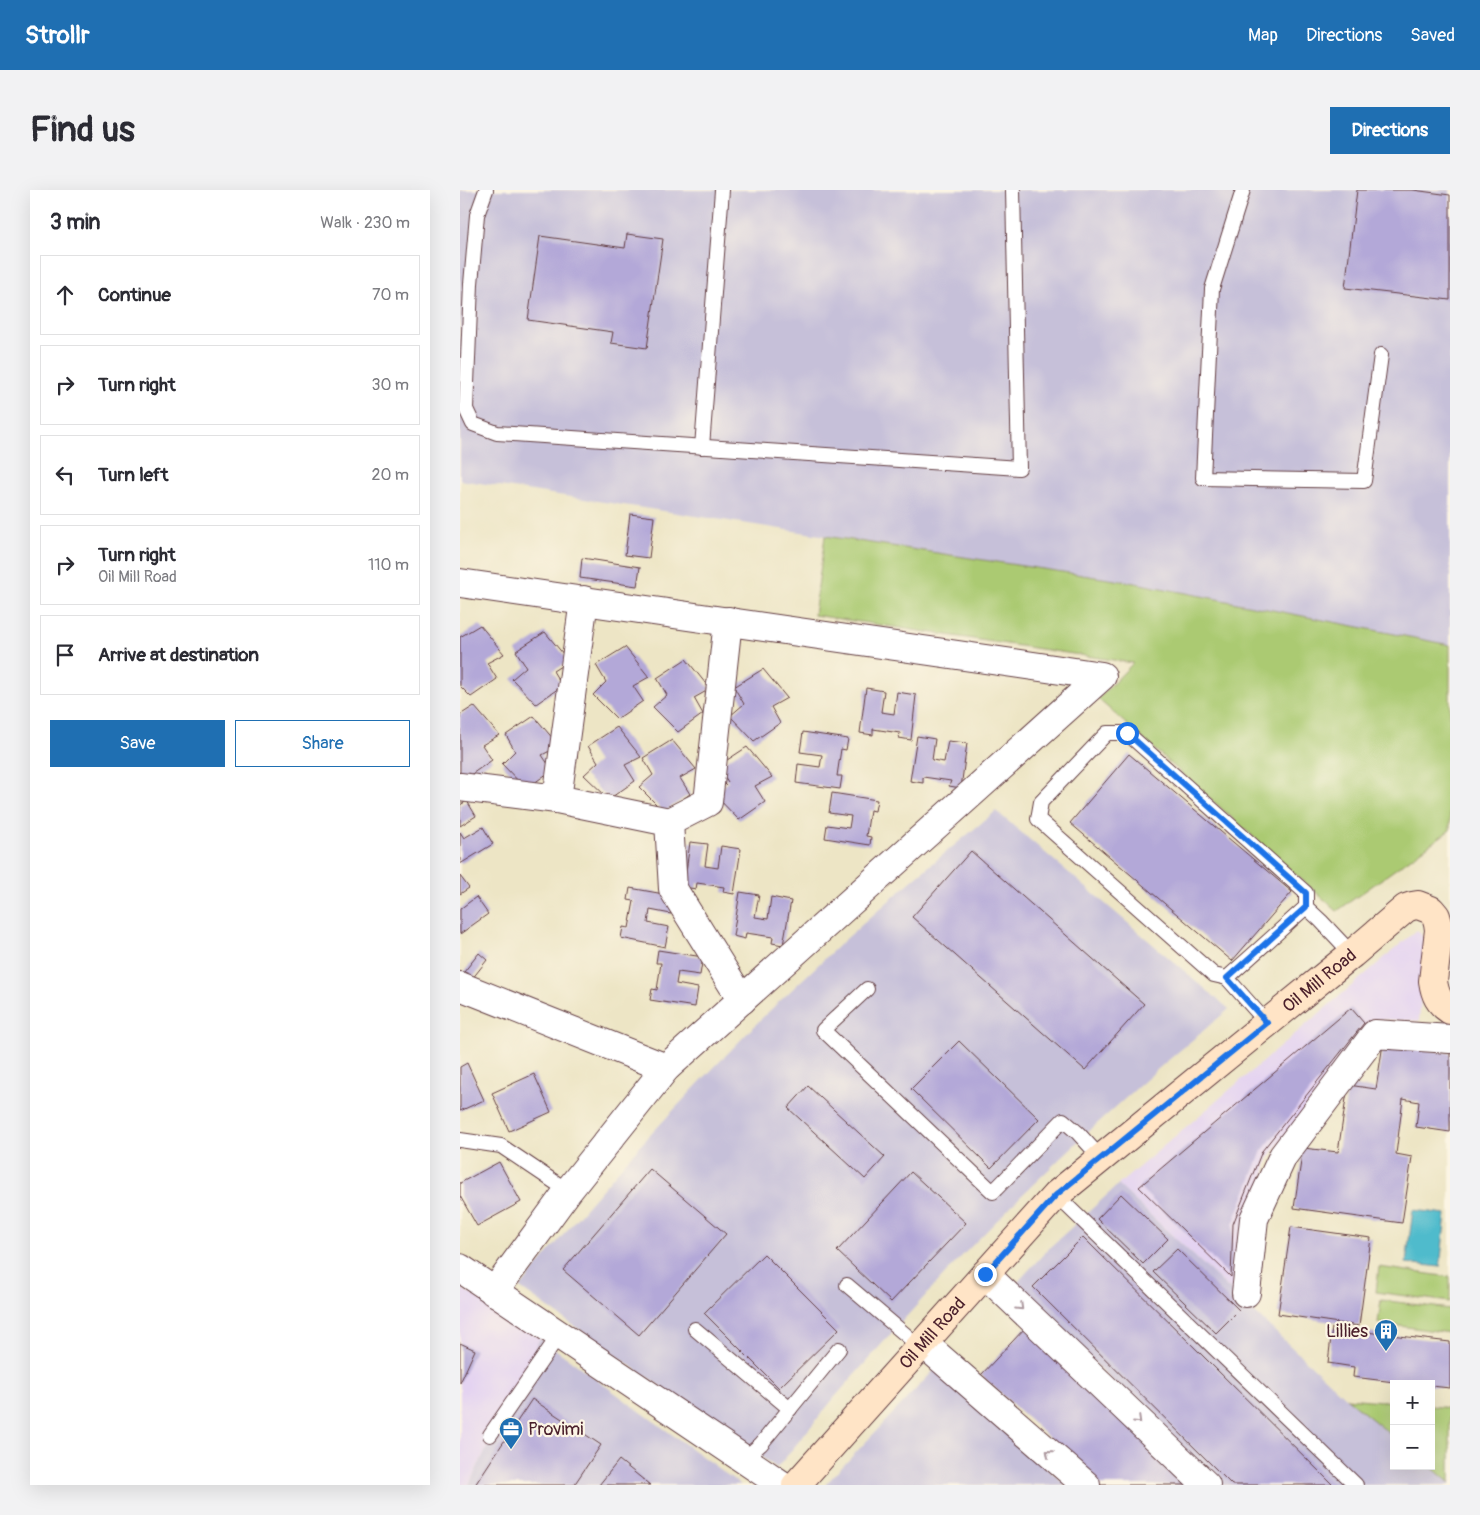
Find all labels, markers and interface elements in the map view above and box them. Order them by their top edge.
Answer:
text: Strollr [25,21,90,50]
text: Map [1248,24,1278,47]
text: Directions [1306,24,1382,47]
text: Saved [1410,24,1455,47]
button: Directions [1330,107,1450,154]
text: Find us [30,108,135,152]
text: 3 min [50,209,100,236]
text: Walk · 230 m [320,213,410,233]
icon: ahead [51,281,79,309]
text: Continue [98,283,171,307]
text: 70 m [372,285,409,305]
icon: right [51,371,79,399]
text: Turn right [98,373,176,397]
text: 30 m [371,375,409,395]
icon: left [51,461,79,489]
text: Turn left [98,463,168,487]
text: 20 m [371,465,409,485]
text: Turn right [98,543,176,567]
icon: right [51,551,79,579]
text: 110 m [368,555,409,575]
text: Oil Mill Road [98,567,177,587]
icon: arrive [51,641,79,669]
text: Arrive at destination [98,643,259,667]
button: Save [50,720,225,767]
button: Share [235,720,410,767]
route start [1116,722,1139,745]
street label: Oil Mill Road [1278,944,1361,1018]
route end [974,1263,997,1286]
street label: Oil Mill Road [894,1293,971,1374]
one-way arrow [1015,1301,1024,1310]
building icon: Lillies [1373,1318,1399,1352]
place label: Lillies [1326,1320,1368,1343]
map controls [1390,1380,1435,1470]
button: + [1390,1380,1435,1425]
one-way arrow [1132,1414,1141,1423]
office icon: Provimi [498,1416,524,1450]
place label: Provimi [528,1418,583,1441]
button: − [1390,1425,1435,1470]
one-way arrow [1046,1450,1055,1459]

